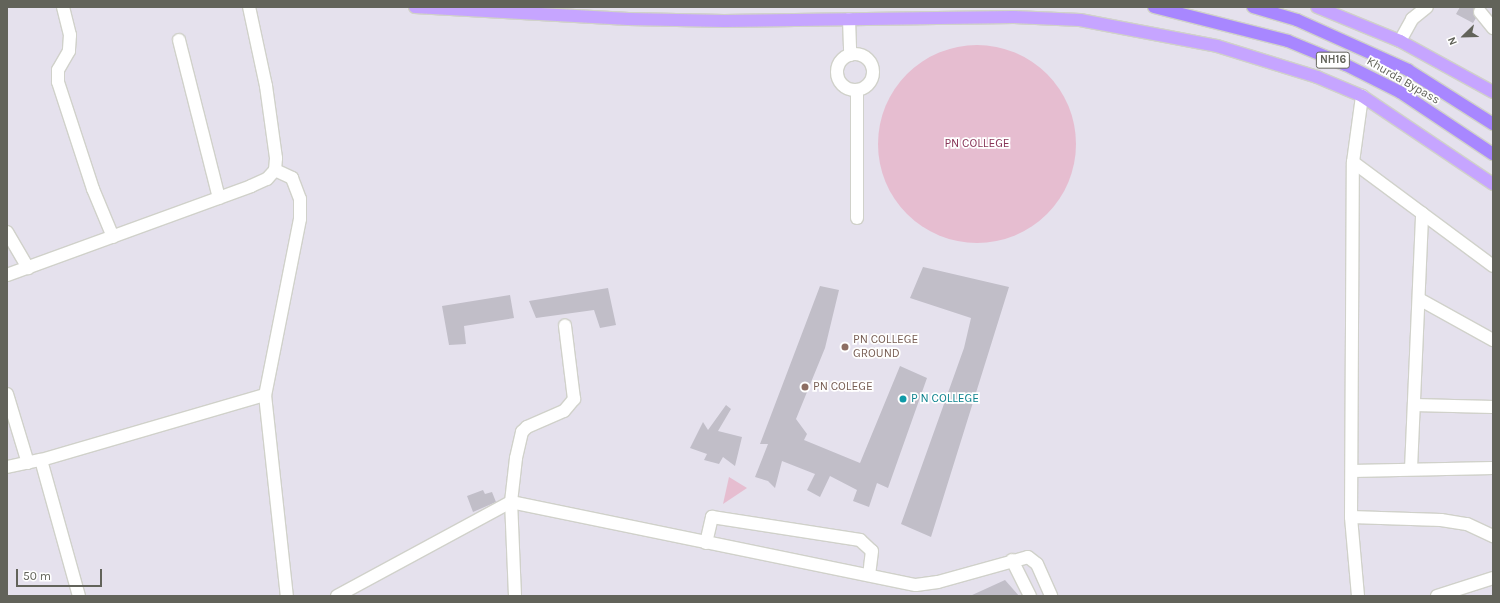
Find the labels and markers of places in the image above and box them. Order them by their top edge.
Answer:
place label: PN COLLEGE GROUND [853,333,918,361]
marker: PN COLLEGE GROUND [840,342,850,352]
place label: PN COLEGE [813,380,873,394]
marker: PN COLEGE [800,382,810,392]
place label: P N COLLEGE [911,392,979,406]
marker: P N COLLEGE [898,394,908,404]

